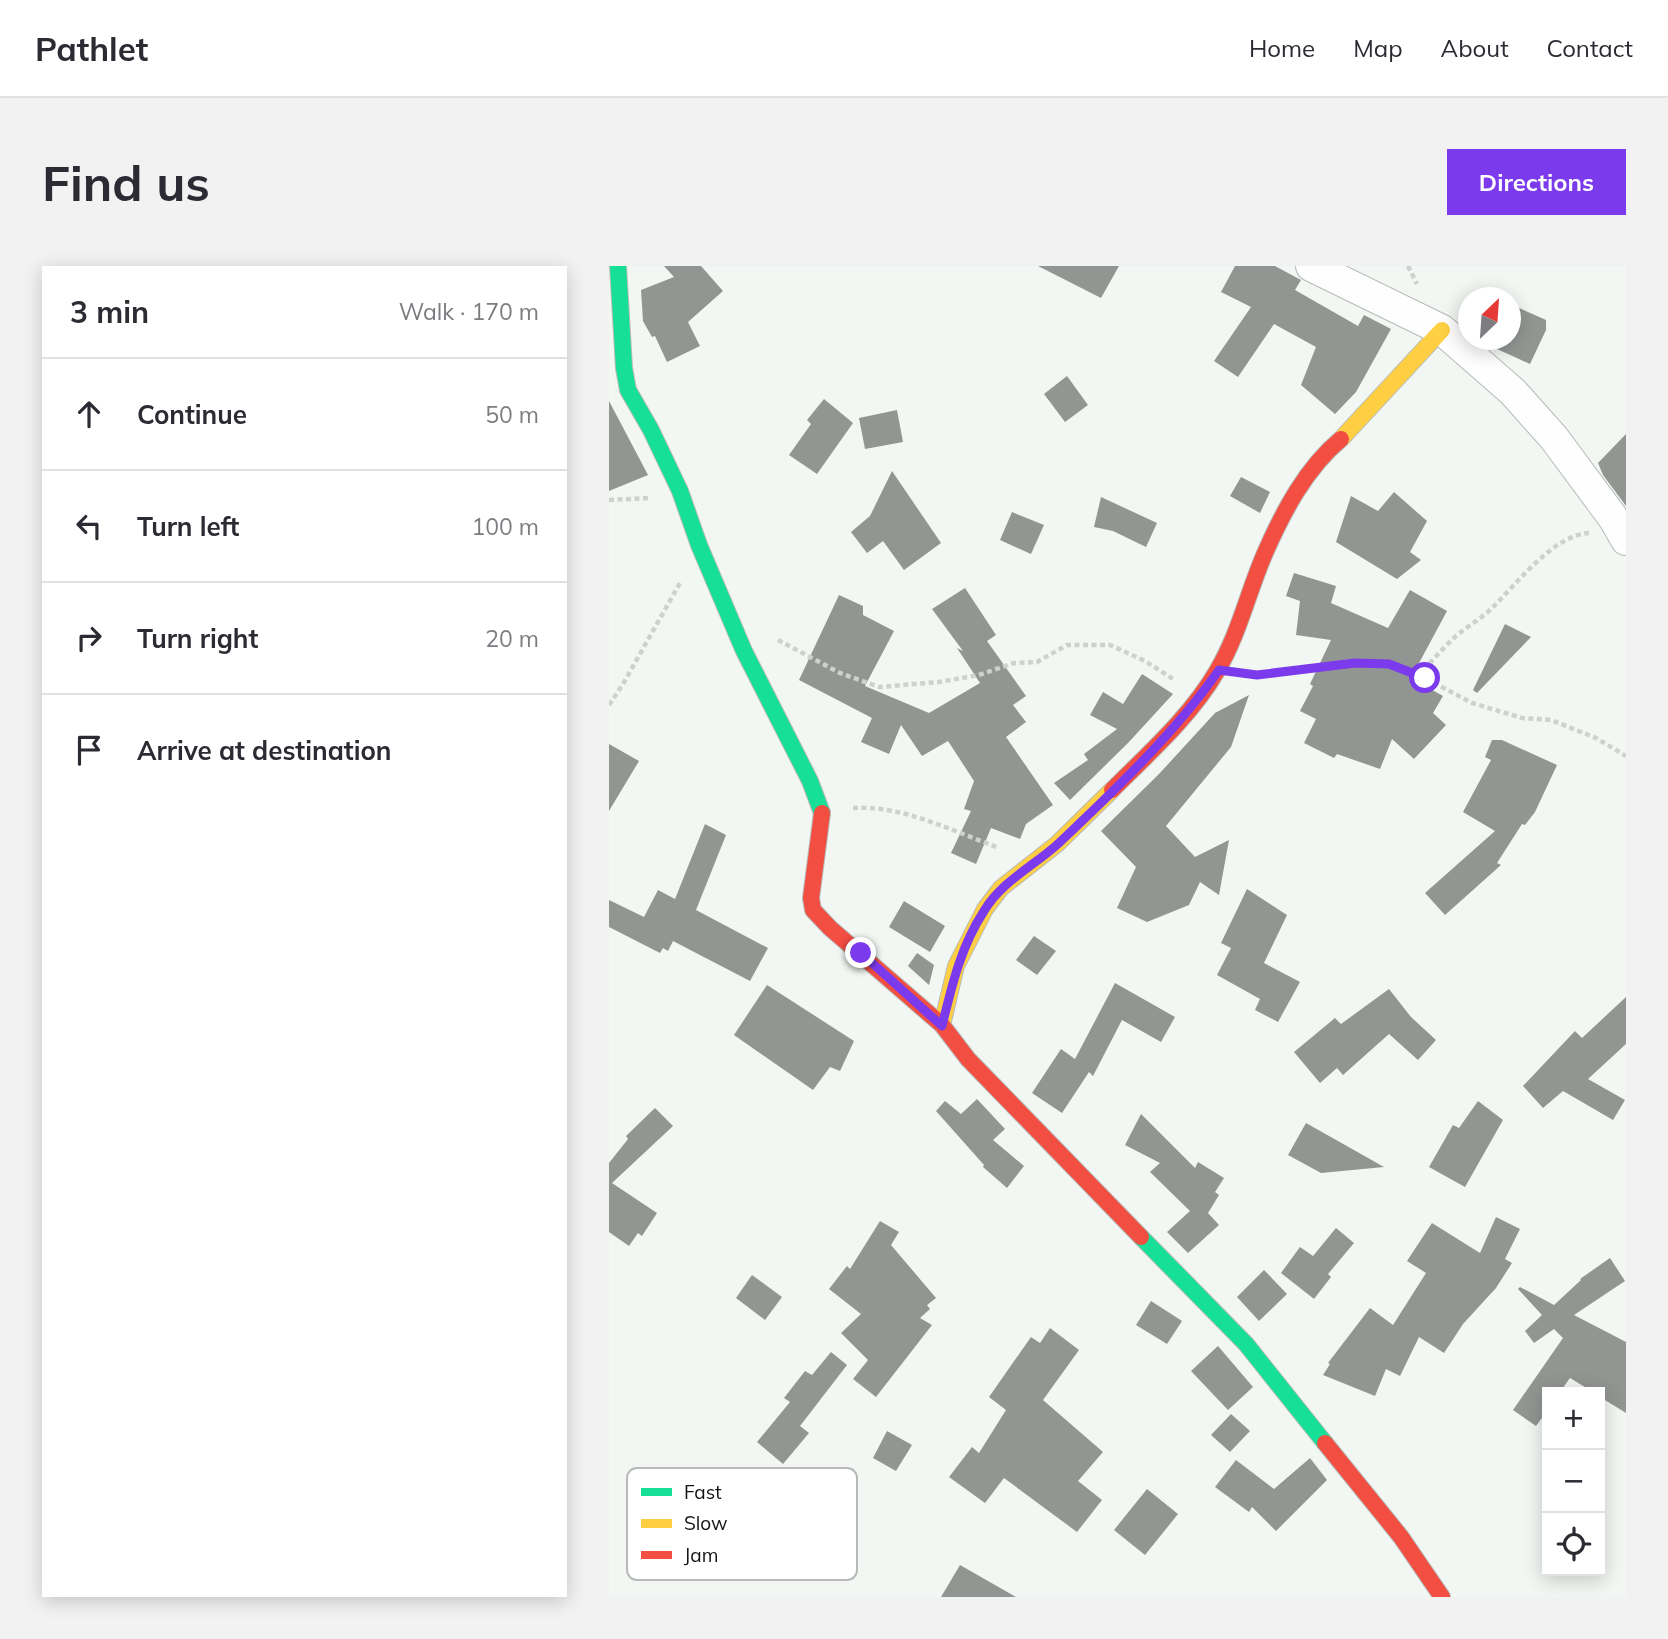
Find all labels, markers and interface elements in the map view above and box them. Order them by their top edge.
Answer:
text: Pathlet [35,28,148,69]
text: Home [1249,33,1315,63]
text: Map [1353,33,1403,63]
text: About [1441,33,1509,63]
text: Contact [1547,33,1633,63]
button: Directions [1447,149,1626,215]
text: Find us [42,152,210,213]
north arrow [1458,287,1521,350]
text: 3 min [70,293,149,331]
text: Walk · 170 m [399,297,539,326]
icon: ahead [70,395,108,433]
text: Continue [137,398,247,431]
text: 50 m [485,400,539,429]
icon: left [70,507,108,545]
text: Turn left [137,510,239,543]
text: 100 m [471,512,539,541]
icon: right [70,619,108,657]
text: Turn right [137,622,258,655]
text: 20 m [485,624,539,653]
route start [1409,662,1440,693]
icon: arrive [70,731,108,769]
text: Arrive at destination [137,734,392,767]
route end [845,937,876,968]
map controls [1542,1387,1605,1576]
button: + [1542,1387,1605,1450]
button: − [1542,1450,1605,1513]
legend [627,1468,857,1580]
text: Fast [684,1480,722,1504]
text: Slow [684,1511,728,1535]
button: locate [1542,1513,1605,1576]
text: Jam [684,1543,718,1567]

